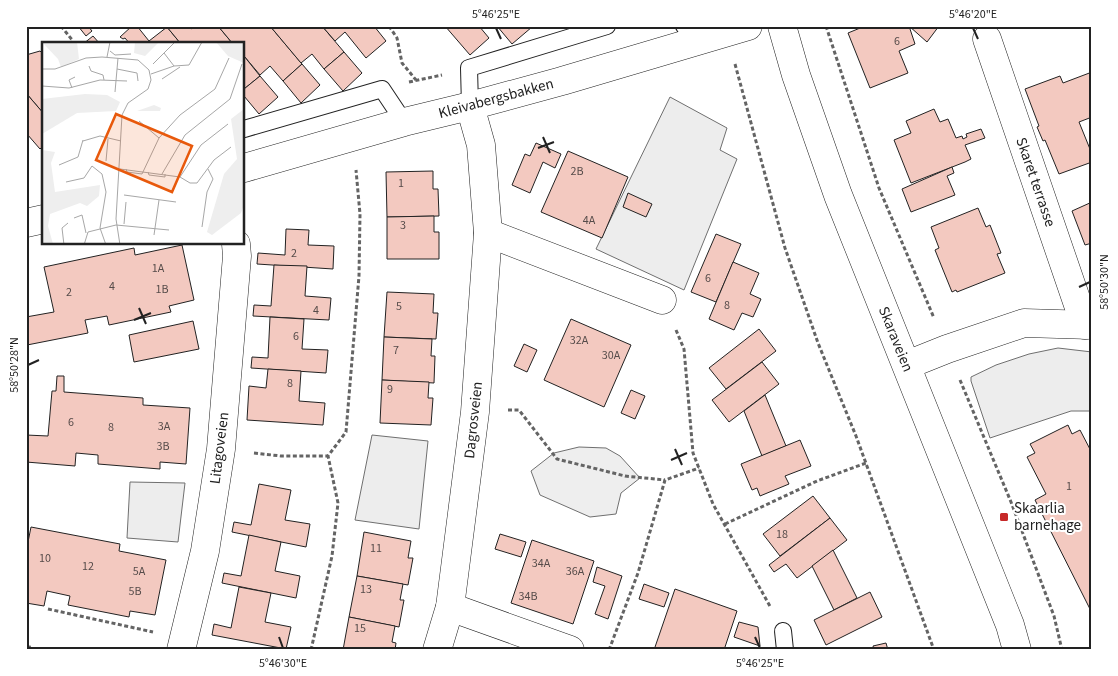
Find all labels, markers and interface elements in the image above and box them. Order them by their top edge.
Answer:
text: 5°46'25"E [472,6,520,23]
text: 5°46'20"E [949,6,997,23]
house number: 6 [894,33,900,50]
inset map [42,42,245,245]
street label: Kleivabergsbakken [436,73,556,124]
street label: Skaret terrasse [1010,135,1061,230]
house number: 2B [570,163,584,180]
house number: 1 [398,175,404,192]
house number: 4A [583,212,596,229]
house number: 3 [400,217,406,234]
house number: 2 [291,245,297,262]
text: 58°50'30"N [1096,254,1113,310]
house number: 1A [152,260,165,277]
house number: 6 [705,270,711,287]
house number: 4 [109,278,115,295]
house number: 1B [155,281,169,298]
house number: 2 [66,284,72,301]
house number: 8 [724,297,730,314]
house number: 5 [396,298,402,315]
house number: 4 [313,302,319,319]
street label: Skaraveien [873,303,918,375]
house number: 6 [293,328,299,345]
house number: 32A [570,332,589,349]
text: 58°50'28"N [6,337,23,393]
house number: 7 [393,342,399,359]
house number: 30A [602,347,621,364]
house number: 8 [287,375,293,392]
street label: Dagrosveien [459,380,488,460]
house number: 9 [387,381,393,398]
street label: Litagoveien [205,411,234,485]
house number: 6 [68,414,74,431]
house number: 3A [158,418,171,435]
house number: 8 [108,419,114,436]
house number: 3B [156,438,170,455]
house number: 1 [1066,478,1072,495]
place label: Skaarlia barnehage [1014,498,1081,536]
marker: Skaarlia barnehage [998,511,1010,523]
house number: 18 [776,526,788,543]
house number: 11 [370,540,382,557]
house number: 10 [39,550,51,567]
house number: 34A [532,555,551,572]
house number: 12 [82,558,94,575]
house number: 5A [133,563,146,580]
house number: 36A [566,563,585,580]
house number: 13 [360,581,372,598]
house number: 5B [128,583,142,600]
house number: 34B [519,588,537,605]
house number: 15 [354,620,366,637]
text: 5°46'30"E [259,655,307,672]
text: 5°46'25"E [736,655,784,672]

